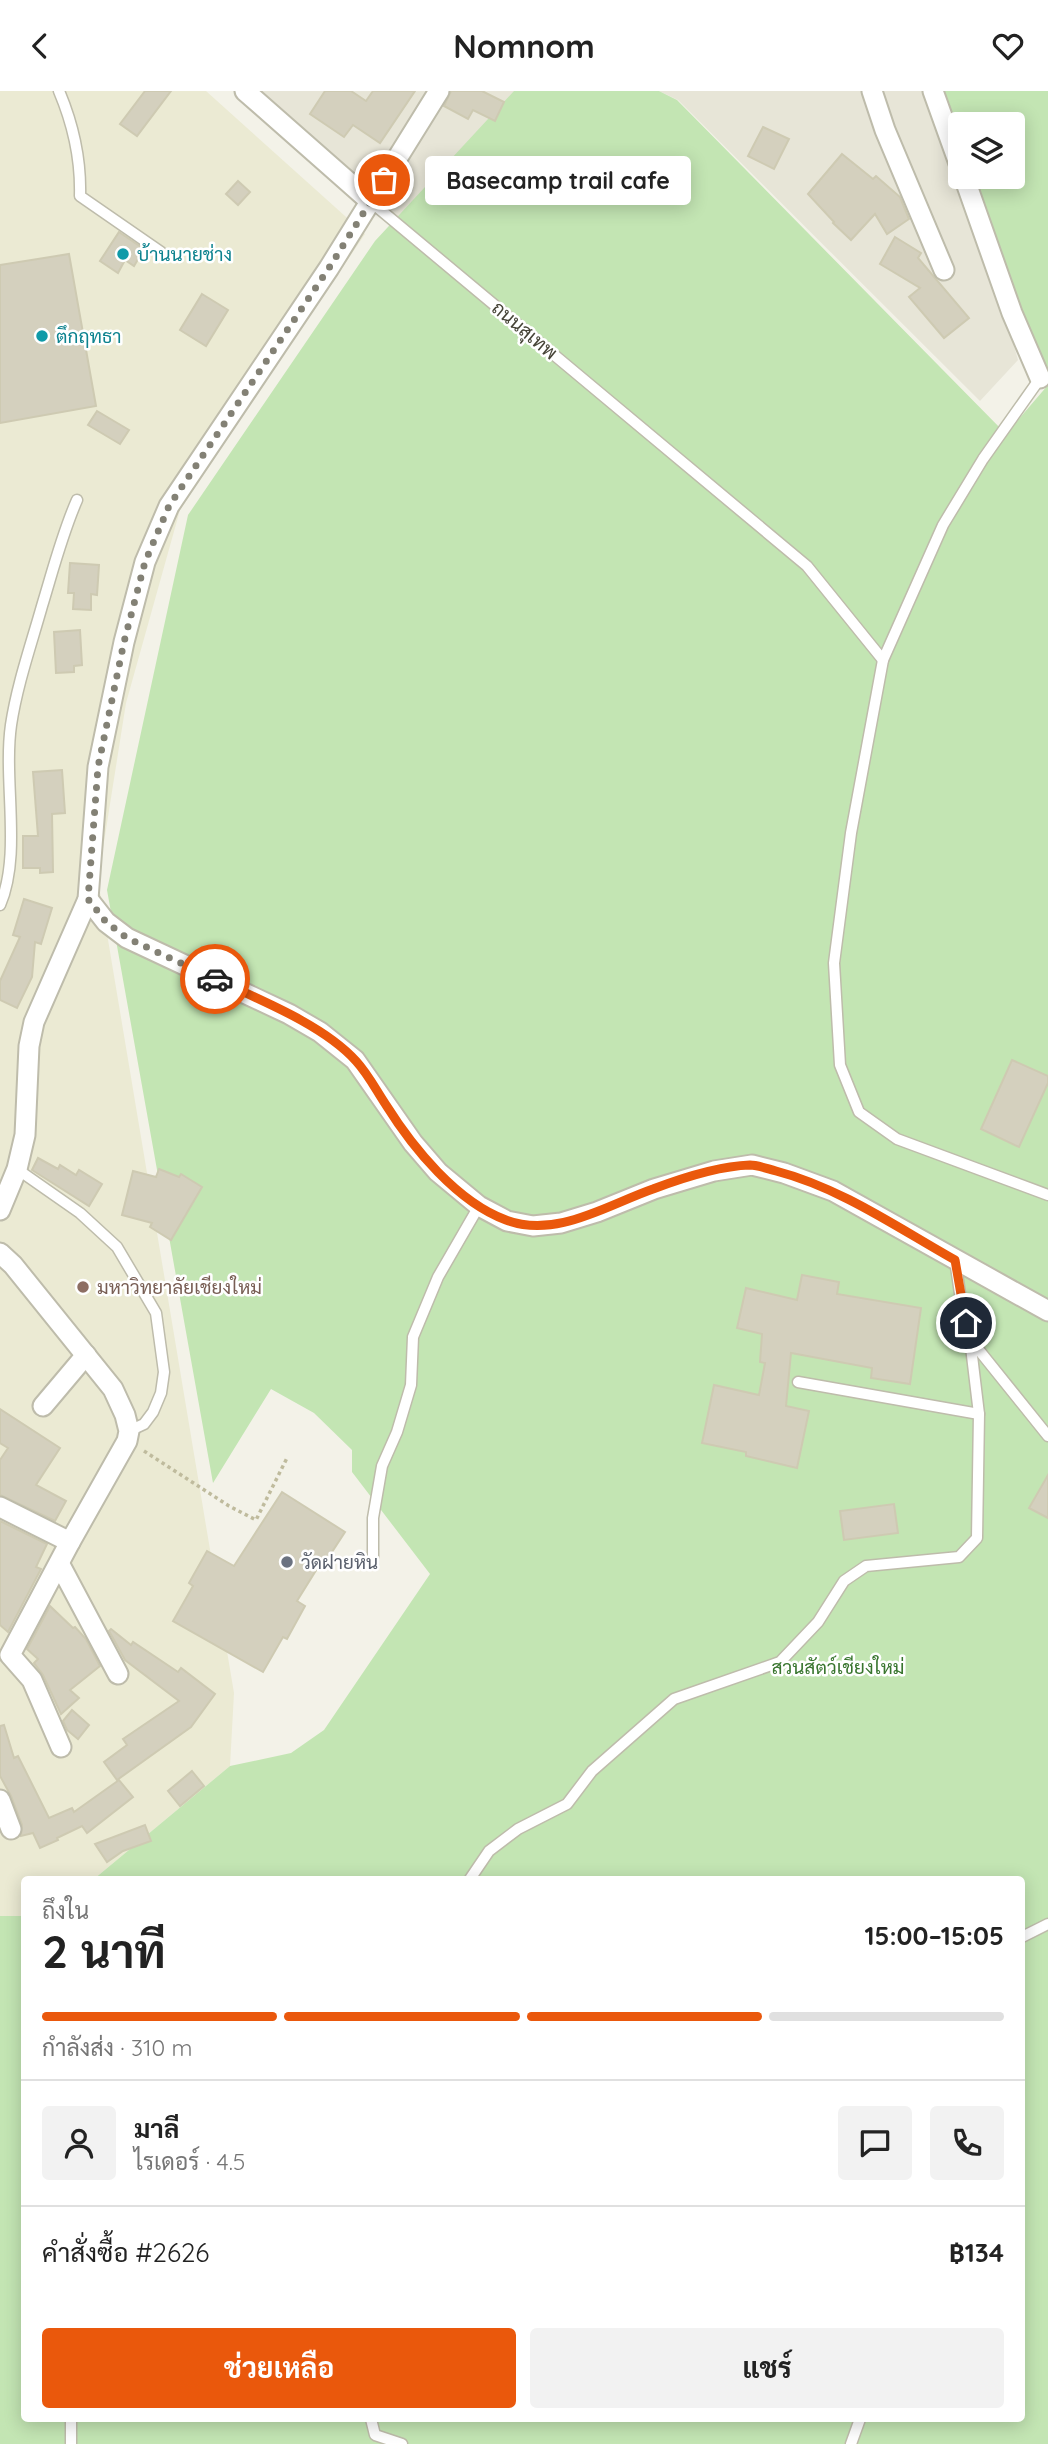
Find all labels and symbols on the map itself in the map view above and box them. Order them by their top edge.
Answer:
pin [354,150,414,210]
callout: Basecamp trail cafe [426,155,692,205]
place label: บ้านนายช่าง [137,242,232,266]
marker: บ้านนายช่าง [115,246,131,262]
street label: ถนนสุเทพ [487,296,563,365]
place label: ตึกฤทธา [56,324,122,348]
marker: ตึกฤทธา [34,328,50,344]
courier [180,944,250,1014]
place label: มหาวิทยาลัยเชียงใหม่ [97,1275,262,1299]
marker: มหาวิทยาลัยเชียงใหม่ [75,1279,91,1295]
pin [936,1293,996,1353]
place label: วัดฝายหิน [301,1550,378,1574]
marker: วัดฝายหิน [279,1554,295,1570]
park label: สวนสัตว์เชียงใหม่ [772,1655,904,1679]

